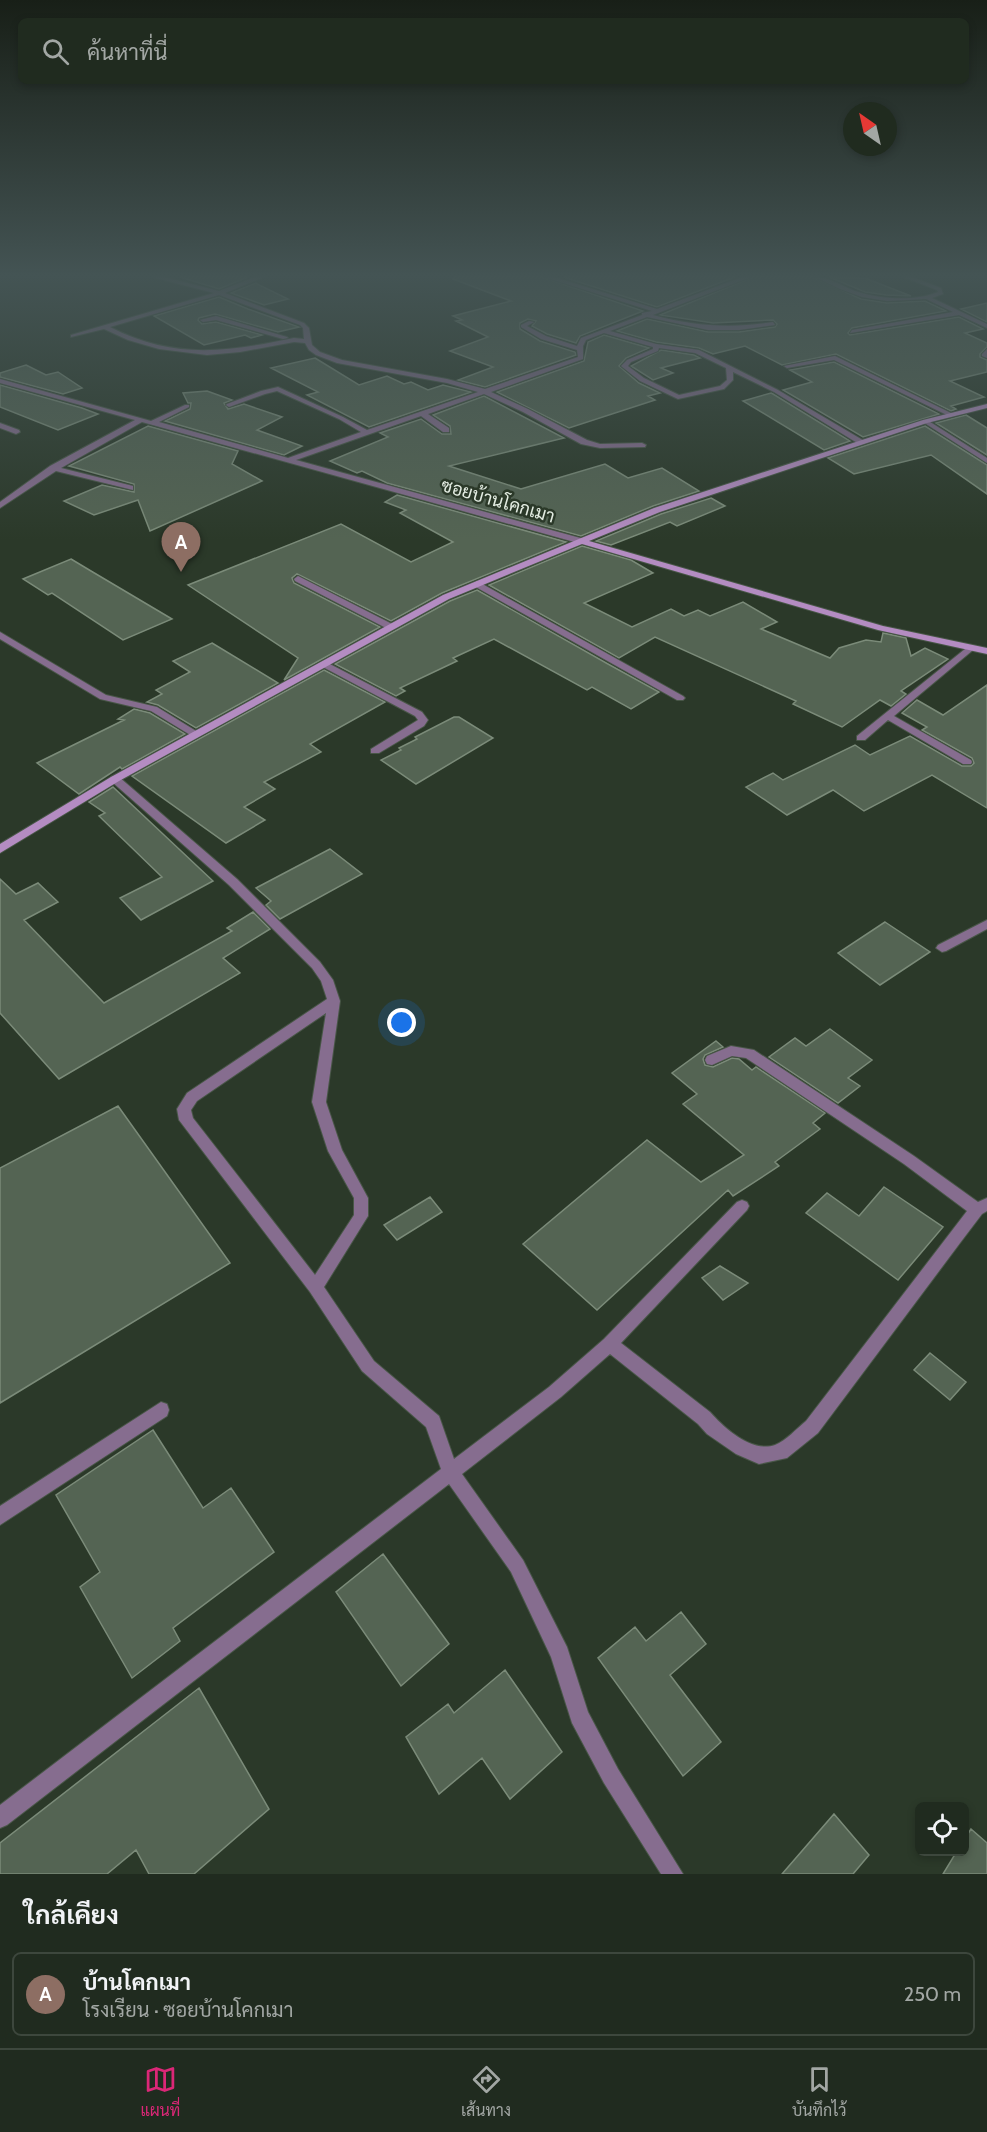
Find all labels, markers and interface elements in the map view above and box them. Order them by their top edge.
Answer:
search box [18,18,969,84]
icon: search [39,35,72,68]
text: ค้นหาที่นี่ [87,39,167,66]
north arrow [843,102,897,156]
street label: ซอยบ้านโคกเมา [439,472,558,528]
pin: A [162,522,201,572]
your location [387,1008,416,1037]
map controls [915,1802,969,1856]
button: locate [915,1802,969,1856]
text: ใกล้เคียง [24,1899,119,1931]
text: บ้านโคกเมา [83,1969,191,1996]
text: A [39,1982,52,2006]
text: 250 m [904,1982,961,2006]
text: โรงเรียน · ซอยบ้านโคกเมา [83,1998,293,2022]
tab: แผนที่ [140,2063,180,2120]
tab: เส้นทาง [461,2063,511,2120]
tab: บันทึกไว้ [792,2063,847,2120]

